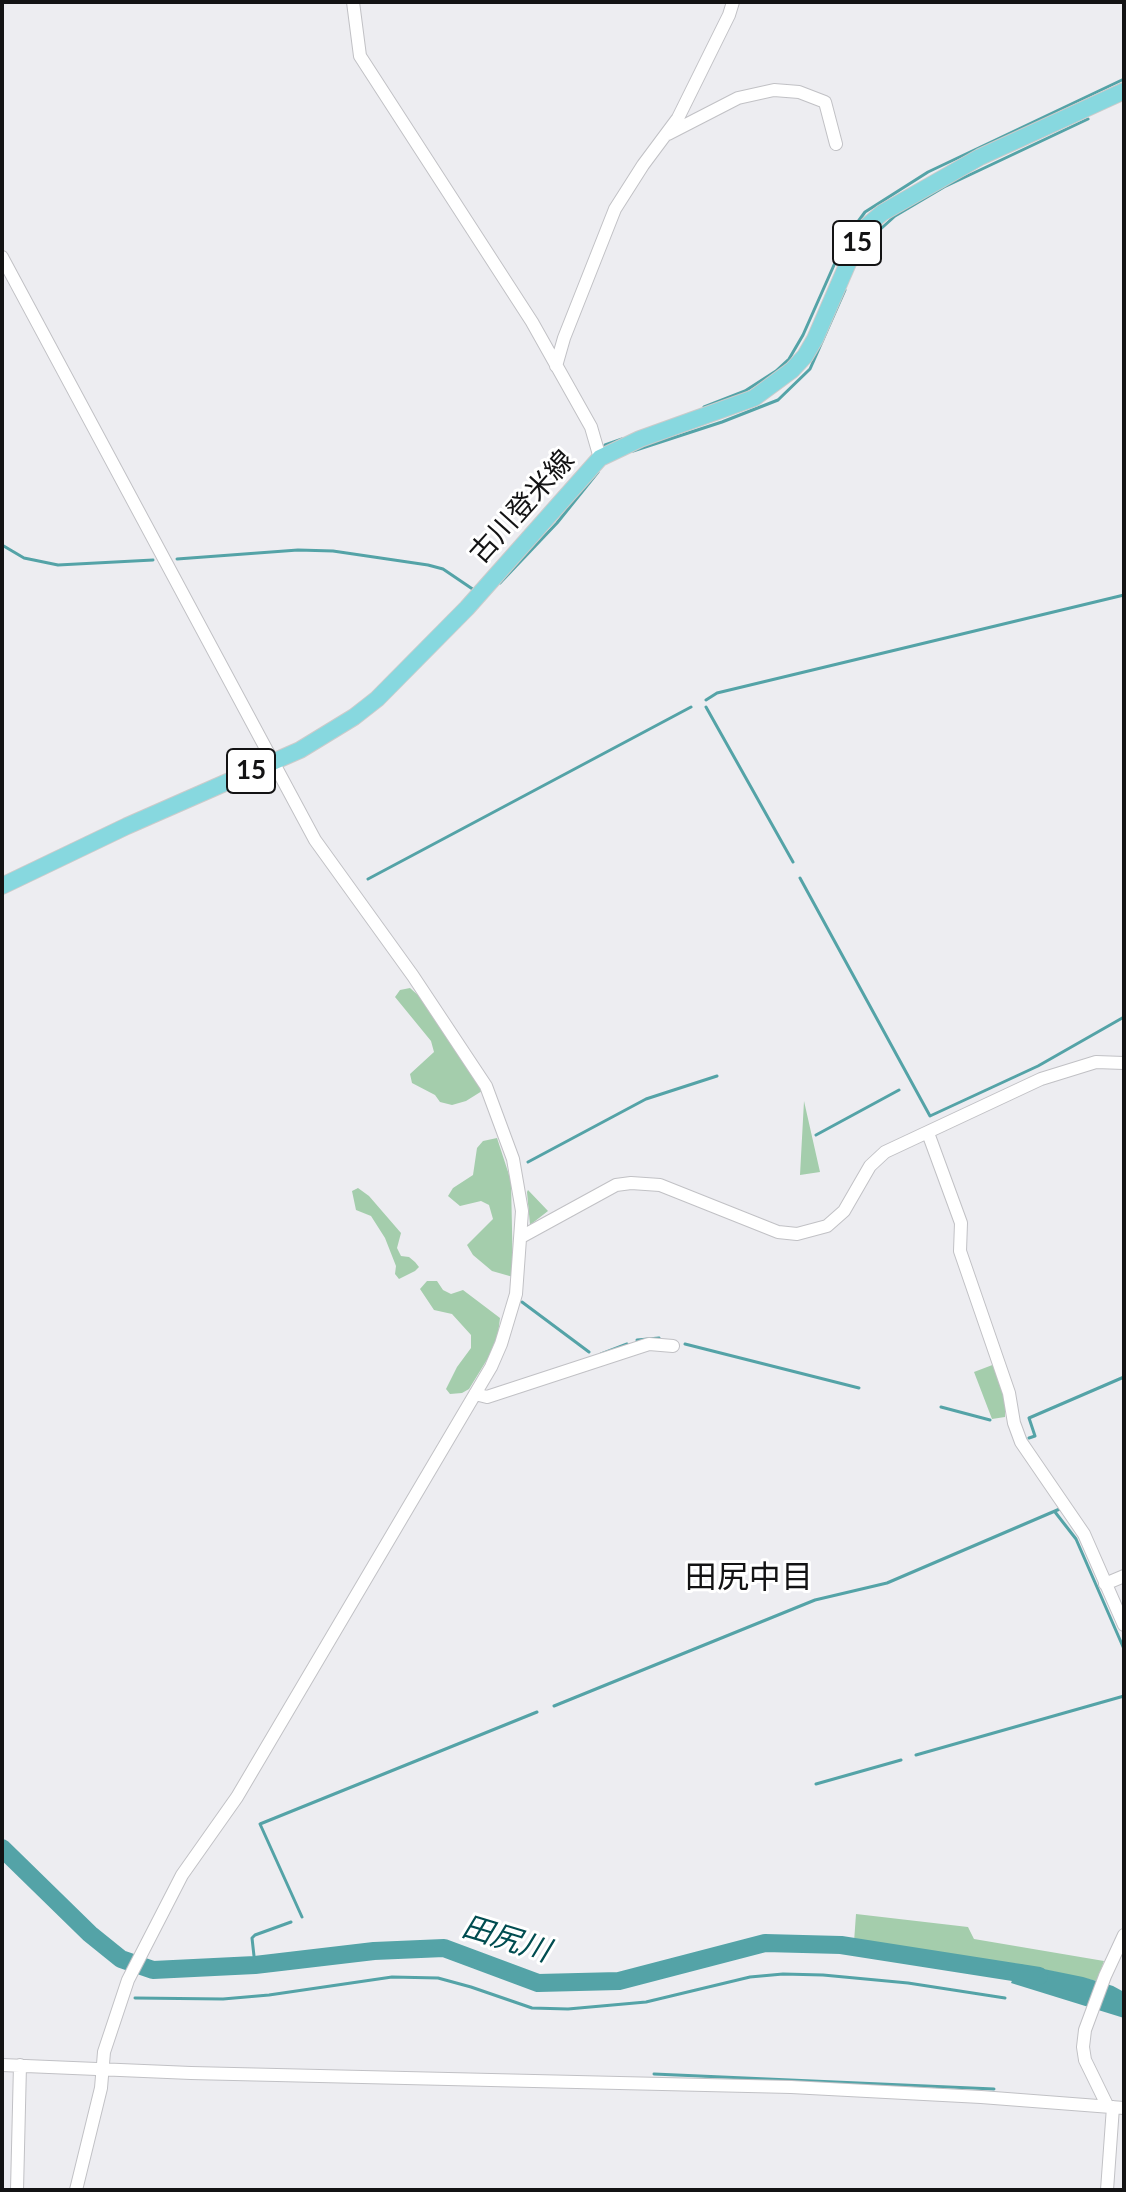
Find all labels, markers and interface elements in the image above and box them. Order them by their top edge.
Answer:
road number: 15 [833,221,881,265]
street label: 古川登米線 [463,444,581,570]
road number: 15 [227,749,275,793]
district label: 田尻中目 [685,1559,813,1597]
water label: 田尻川 [458,1909,554,1969]

